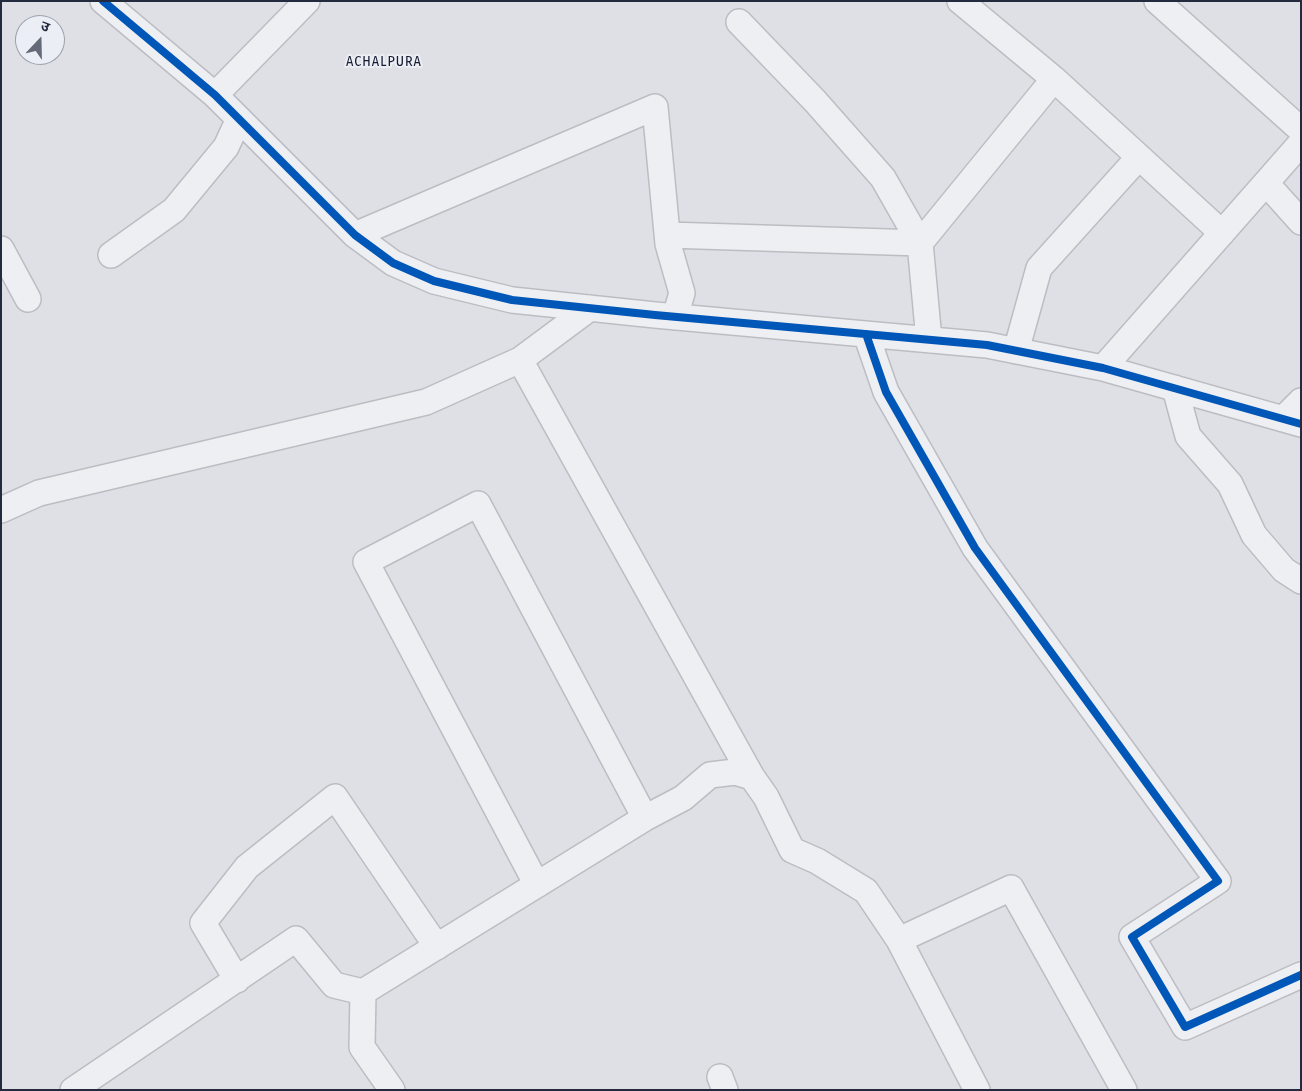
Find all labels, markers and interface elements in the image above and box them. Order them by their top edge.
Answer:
north arrow [15,15,65,65]
text: उ [38,17,52,36]
district label: ACHALPURA [345,54,423,70]

